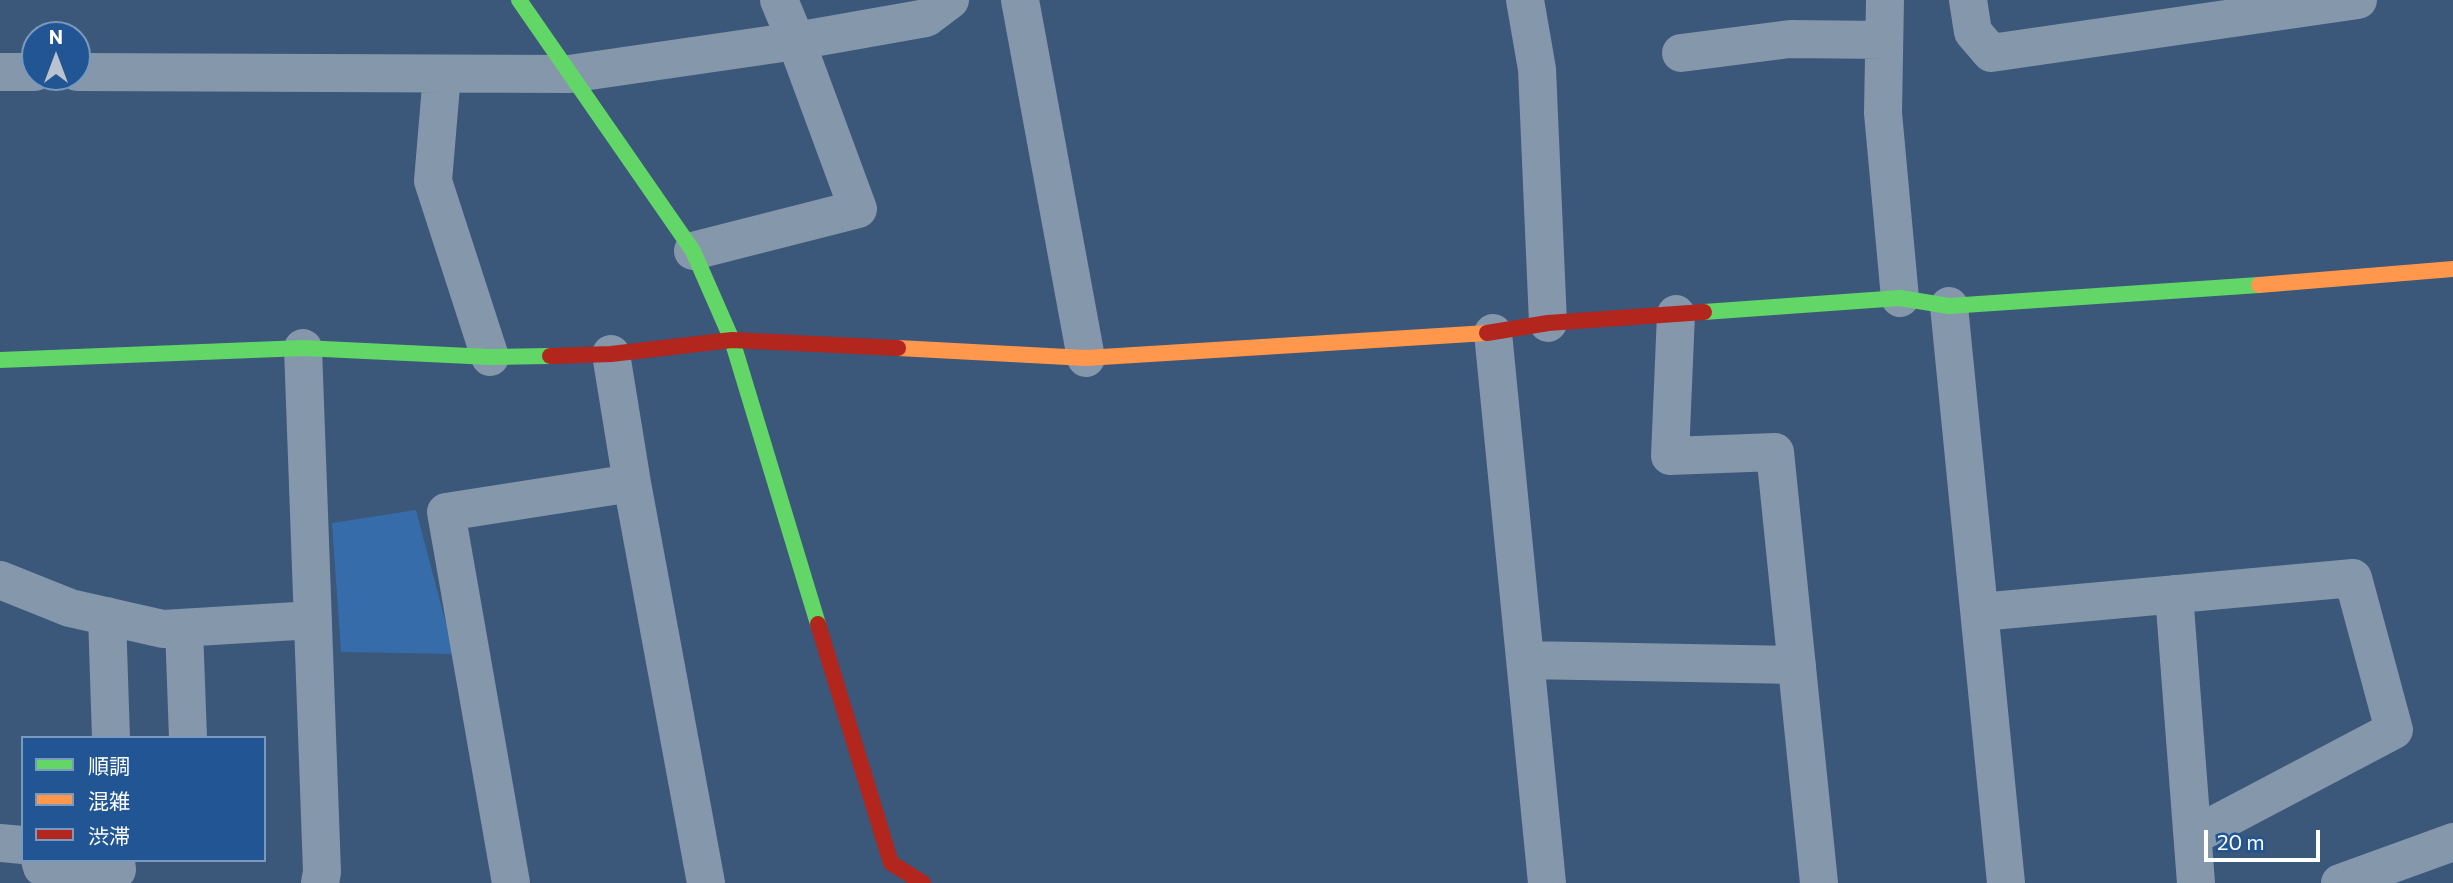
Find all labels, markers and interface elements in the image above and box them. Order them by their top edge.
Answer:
north arrow [21,21,91,91]
text: N [49,25,63,48]
legend [21,736,266,862]
text: 順調 [88,753,130,778]
text: 混雑 [88,788,130,813]
scale bar [2208,816,2324,860]
text: 渋滞 [88,823,130,848]
text: 20 m [2217,829,2265,854]

